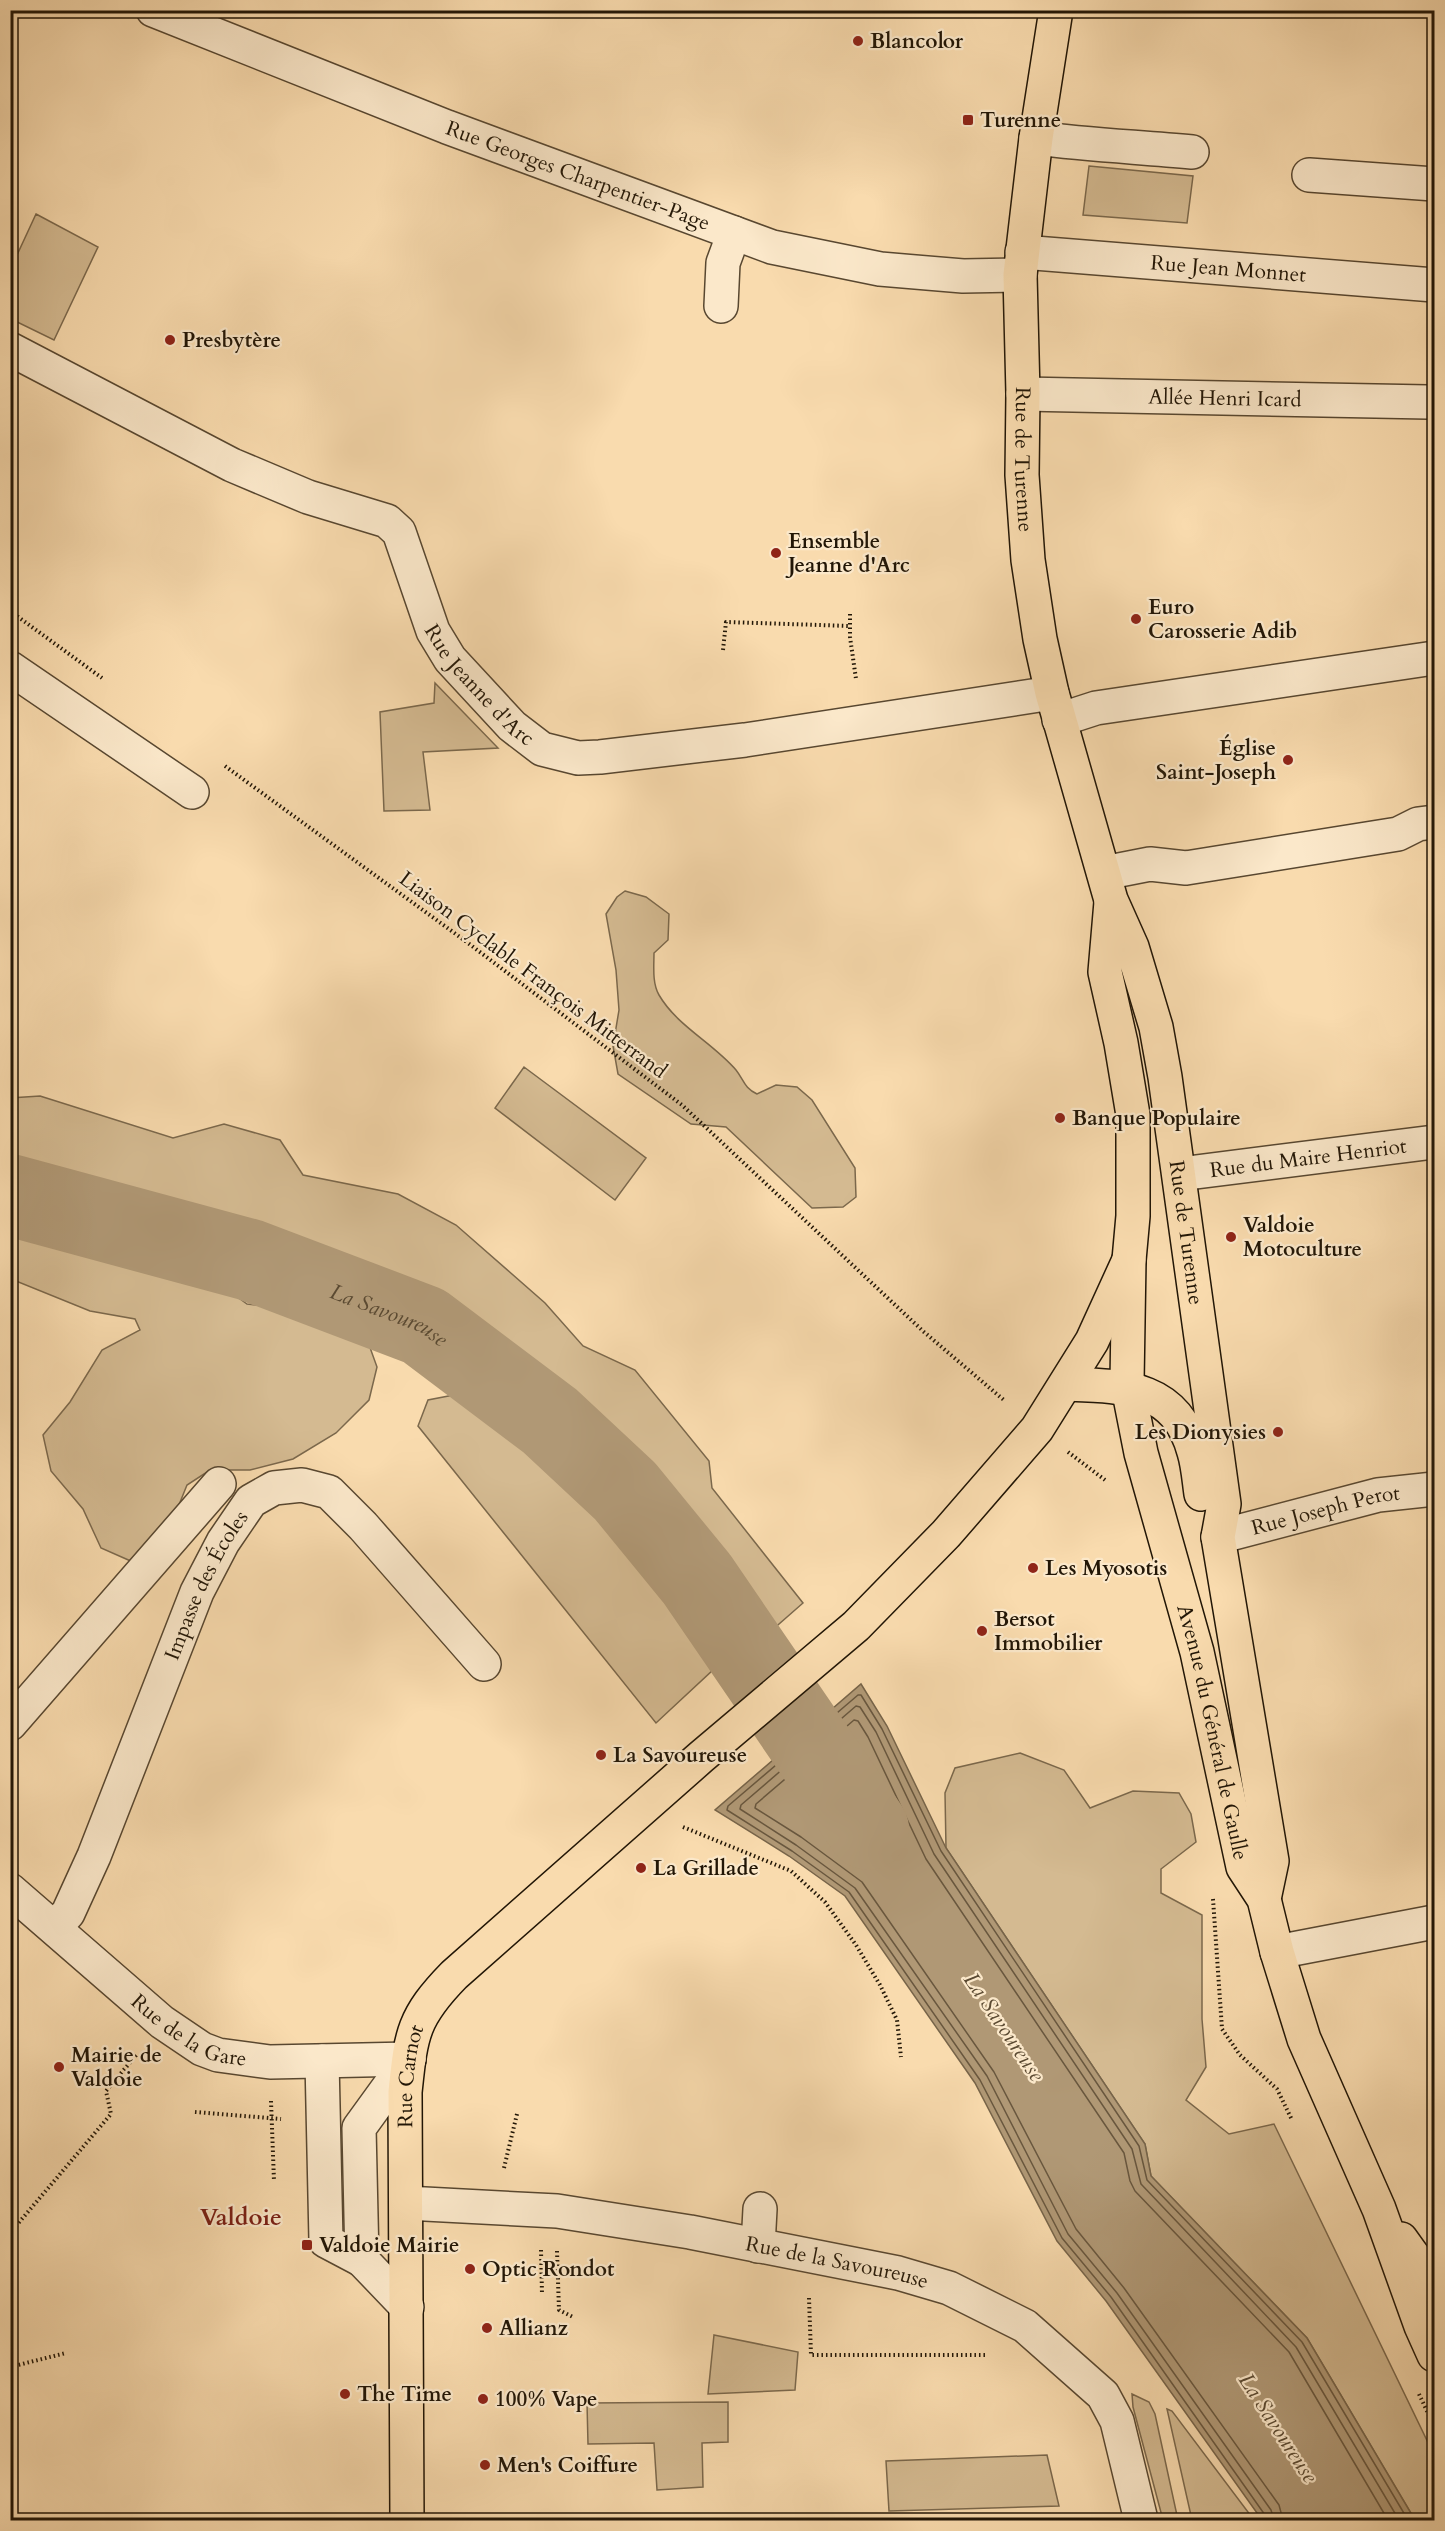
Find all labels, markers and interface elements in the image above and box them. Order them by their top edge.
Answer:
place label: Blancolor [870,27,964,56]
marker: Blancolor [851,34,865,48]
place label: Turenne [980,106,1061,135]
street label: Rue Georges Charpentier-Page [442,113,714,237]
marker: Turenne [961,113,975,127]
street label: Rue Jean Monnet [1150,248,1308,289]
place label: Presbytère [182,326,281,355]
marker: Presbytère [163,333,177,347]
street label: Allée Henri Icard [1148,382,1302,414]
street label: Rue de Turenne [1007,387,1040,533]
place label: Ensemble Jeanne d'Arc [785,527,910,580]
marker: Ensemble Jeanne d'Arc [769,546,783,560]
place label: Euro Carosserie Adib [1148,593,1297,646]
marker: Euro Carosserie Adib [1129,612,1143,626]
street label: Rue Jeanne d'Arc [418,619,540,752]
place label: Église Saint-Joseph [1156,734,1276,787]
marker: Église Saint-Joseph [1281,753,1295,767]
street label: Liaison Cyclable François Mitterrand [393,865,673,1085]
place label: Banque Populaire [1072,1104,1241,1133]
marker: Banque Populaire [1053,1111,1067,1125]
street label: Rue du Maire Henriot [1208,1131,1408,1185]
street label: Rue de Turenne [1162,1159,1211,1306]
place label: Valdoie Motoculture [1243,1211,1362,1264]
marker: Valdoie Motoculture [1224,1230,1238,1244]
water label: La Savoureuse [326,1277,454,1354]
place label: Les Dionysies [1135,1418,1266,1447]
marker: Les Dionysies [1271,1425,1285,1439]
street label: Rue Joseph Perot [1248,1478,1402,1542]
street label: Impasse des Écoles [157,1505,255,1664]
place label: Les Myosotis [1045,1554,1167,1583]
marker: Les Myosotis [1026,1561,1040,1575]
street label: Avenue du Général de Gaulle [1170,1601,1256,1863]
place label: Bersot Immobilier [994,1605,1103,1658]
marker: Bersot Immobilier [975,1624,989,1638]
place label: La Savoureuse [613,1741,747,1770]
marker: La Savoureuse [594,1748,608,1762]
place label: La Grillade [653,1854,759,1883]
marker: La Grillade [634,1861,648,1875]
water label: La Savoureuse [956,1967,1052,2088]
street label: Rue de la Gare [125,1987,248,2073]
street label: Rue Carnot [391,2020,431,2128]
place label: Mairie de Valdoie [71,2041,162,2094]
marker: Mairie de Valdoie [52,2060,66,2074]
district label: Valdoie [200,2201,282,2234]
street label: Rue de la Savoureuse [743,2229,932,2296]
place label: Valdoie Mairie [319,2231,459,2260]
marker: Valdoie Mairie [300,2238,314,2252]
place label: Optic Rondot [482,2255,615,2284]
marker: Optic Rondot [463,2262,477,2276]
place label: Allianz [499,2314,569,2343]
marker: Allianz [480,2321,494,2335]
water label: La Savoureuse [1231,2367,1325,2489]
place label: The Time [357,2380,452,2409]
place label: 100% Vape [495,2385,597,2414]
marker: The Time [338,2387,352,2401]
marker: 100% Vape [476,2392,490,2406]
place label: Men's Coiffure [497,2451,638,2480]
marker: Men's Coiffure [478,2458,492,2472]

